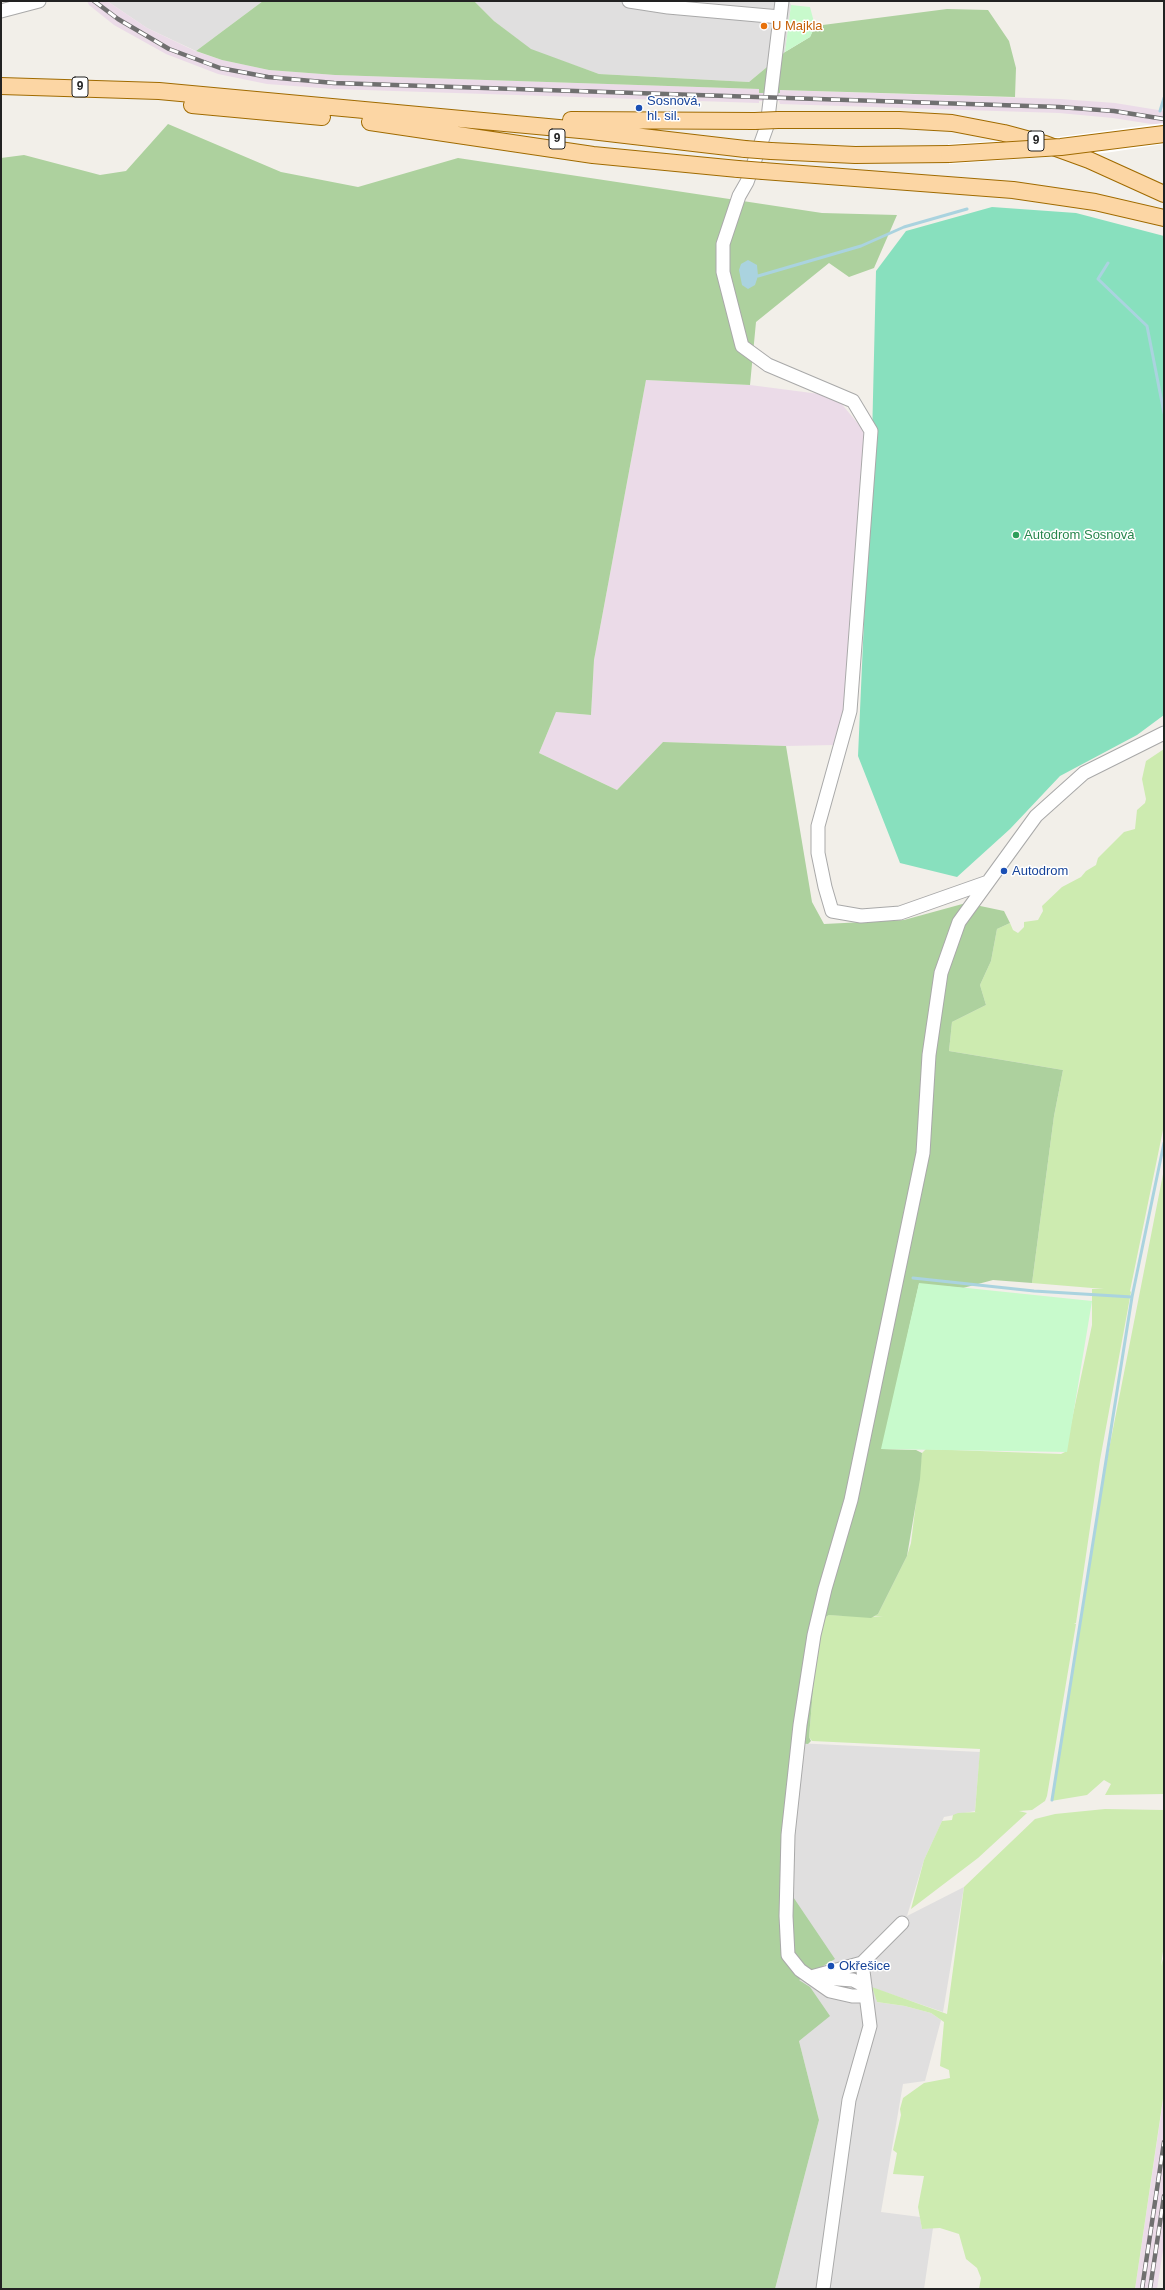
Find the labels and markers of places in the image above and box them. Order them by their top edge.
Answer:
place label: U Majkla [772,18,823,34]
marker: U Majkla [759,21,769,31]
place label: Sosnová, hl. sil. [647,93,701,124]
marker: Sosnová, hl. sil. [634,103,644,113]
place label: Autodrom Sosnová [1024,527,1135,543]
marker: Autodrom Sosnová [1011,530,1021,540]
place label: Autodrom [1012,863,1068,879]
marker: Autodrom [999,866,1009,876]
place label: Okřešice [839,1958,890,1974]
marker: Okřešice [826,1961,836,1971]

